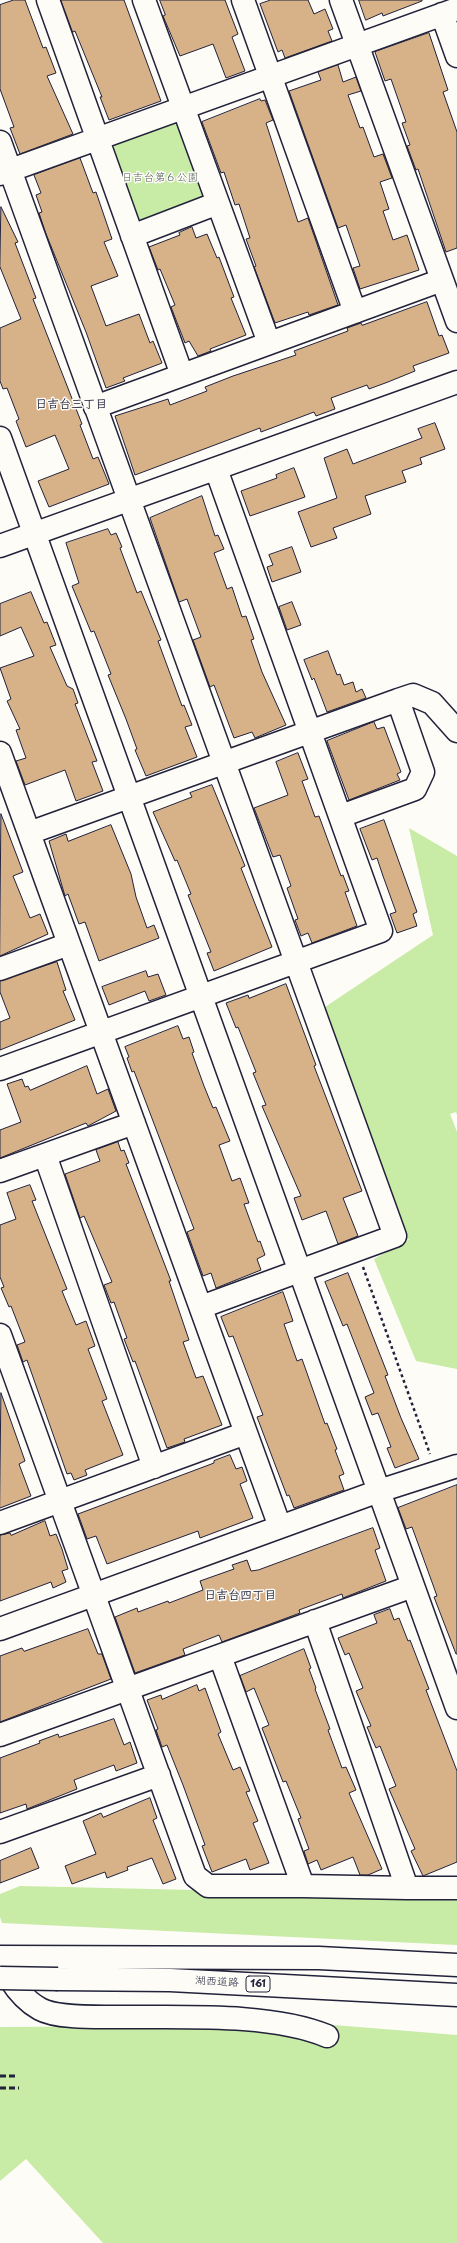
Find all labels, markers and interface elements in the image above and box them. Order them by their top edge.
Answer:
park label: 日吉台第６公園 [122,171,198,185]
district label: 日吉台三丁目 [35,398,107,412]
district label: 日吉台四丁目 [204,1589,276,1603]
street label: 湖西道路 [195,1974,239,1990]
road number: 161 [246,1976,270,1992]

